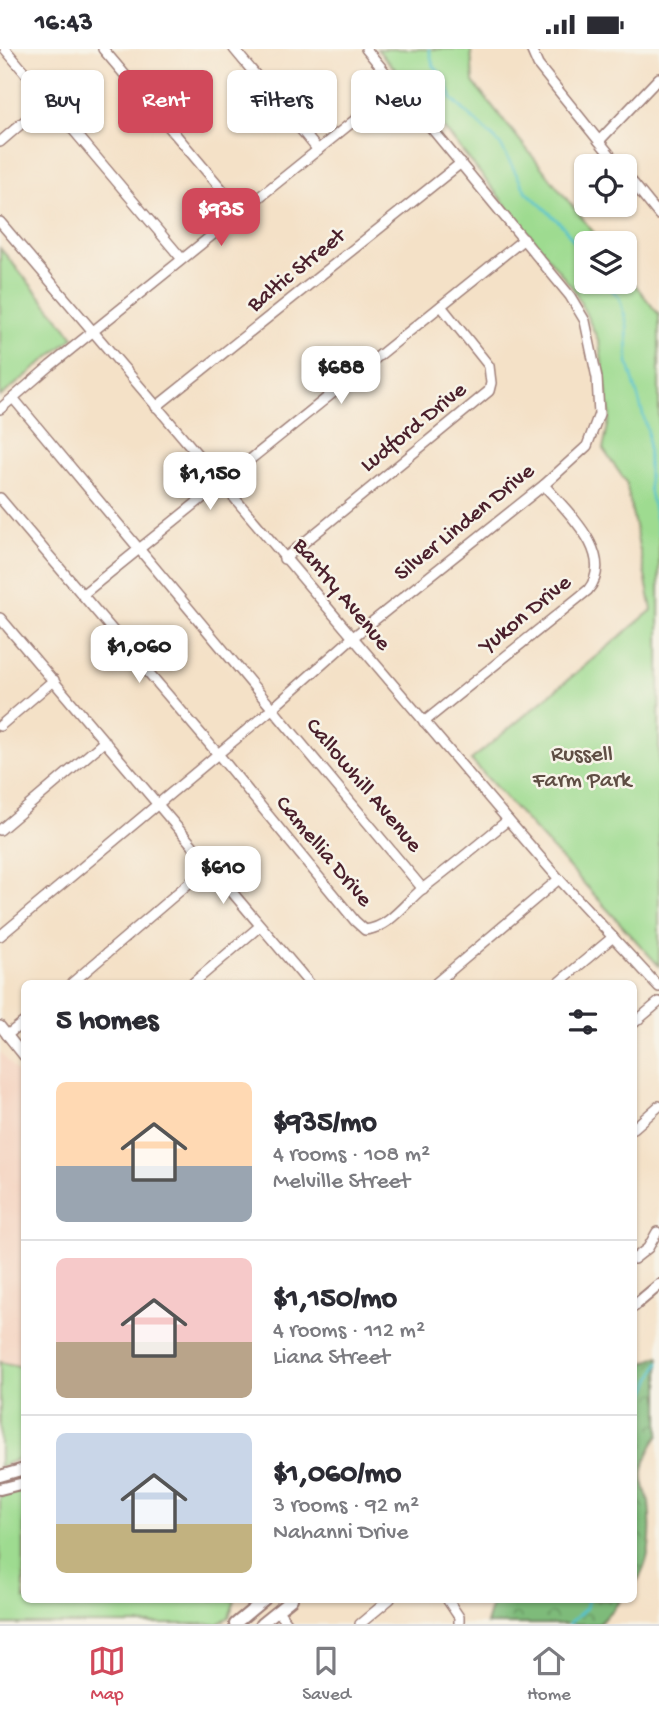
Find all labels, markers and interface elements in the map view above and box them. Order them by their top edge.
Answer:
text: 16:43 [35,9,93,40]
chip: Buy [21,70,104,133]
chip: Rent [118,70,213,133]
chip: Filters [227,70,337,133]
chip: New [351,70,445,133]
map controls [574,154,637,294]
button: locate [574,154,637,217]
pin: $935 [180,189,262,248]
text: $935 [198,197,244,224]
street label: Baltic Street [242,222,353,319]
button: layers [574,231,637,294]
pin: $688 [300,347,382,406]
text: $688 [317,355,365,382]
street label: Ludford Drive [355,376,473,479]
pin: $1,150 [153,453,267,512]
street label: Silver Linden Drive [389,458,541,588]
text: $1,150 [179,461,241,488]
street label: Bantry Avenue [285,532,397,658]
street label: Yukon Drive [473,569,578,661]
pin: $1,060 [82,625,196,685]
text: $1,060 [107,634,171,661]
street label: Callowhill Avenue [299,713,428,860]
park label: Russell Farm Park [532,742,634,795]
street label: Camellia Drive [269,791,378,914]
pin: $610 [182,847,264,906]
text: $610 [201,855,245,882]
icon: filters [564,1003,602,1041]
text: 5 homes [56,1005,158,1040]
text: $935/mo [273,1107,377,1142]
icon: home [112,1110,196,1194]
text: 4 rooms · 108 m² [273,1142,430,1169]
text: Melville Street [273,1169,410,1196]
text: $1,150/mo [273,1283,397,1318]
icon: home [112,1286,196,1370]
text: 4 rooms · 112 m² [273,1318,425,1345]
text: Liana Street [273,1345,390,1372]
text: $1,060/mo [273,1458,401,1493]
icon: home [112,1461,196,1545]
text: 3 rooms · 92 m² [273,1493,419,1520]
text: Nahanni Drive [273,1520,408,1547]
tab: Map [88,1642,126,1707]
tab: Saved [302,1642,351,1707]
tab: Home [527,1642,571,1707]

